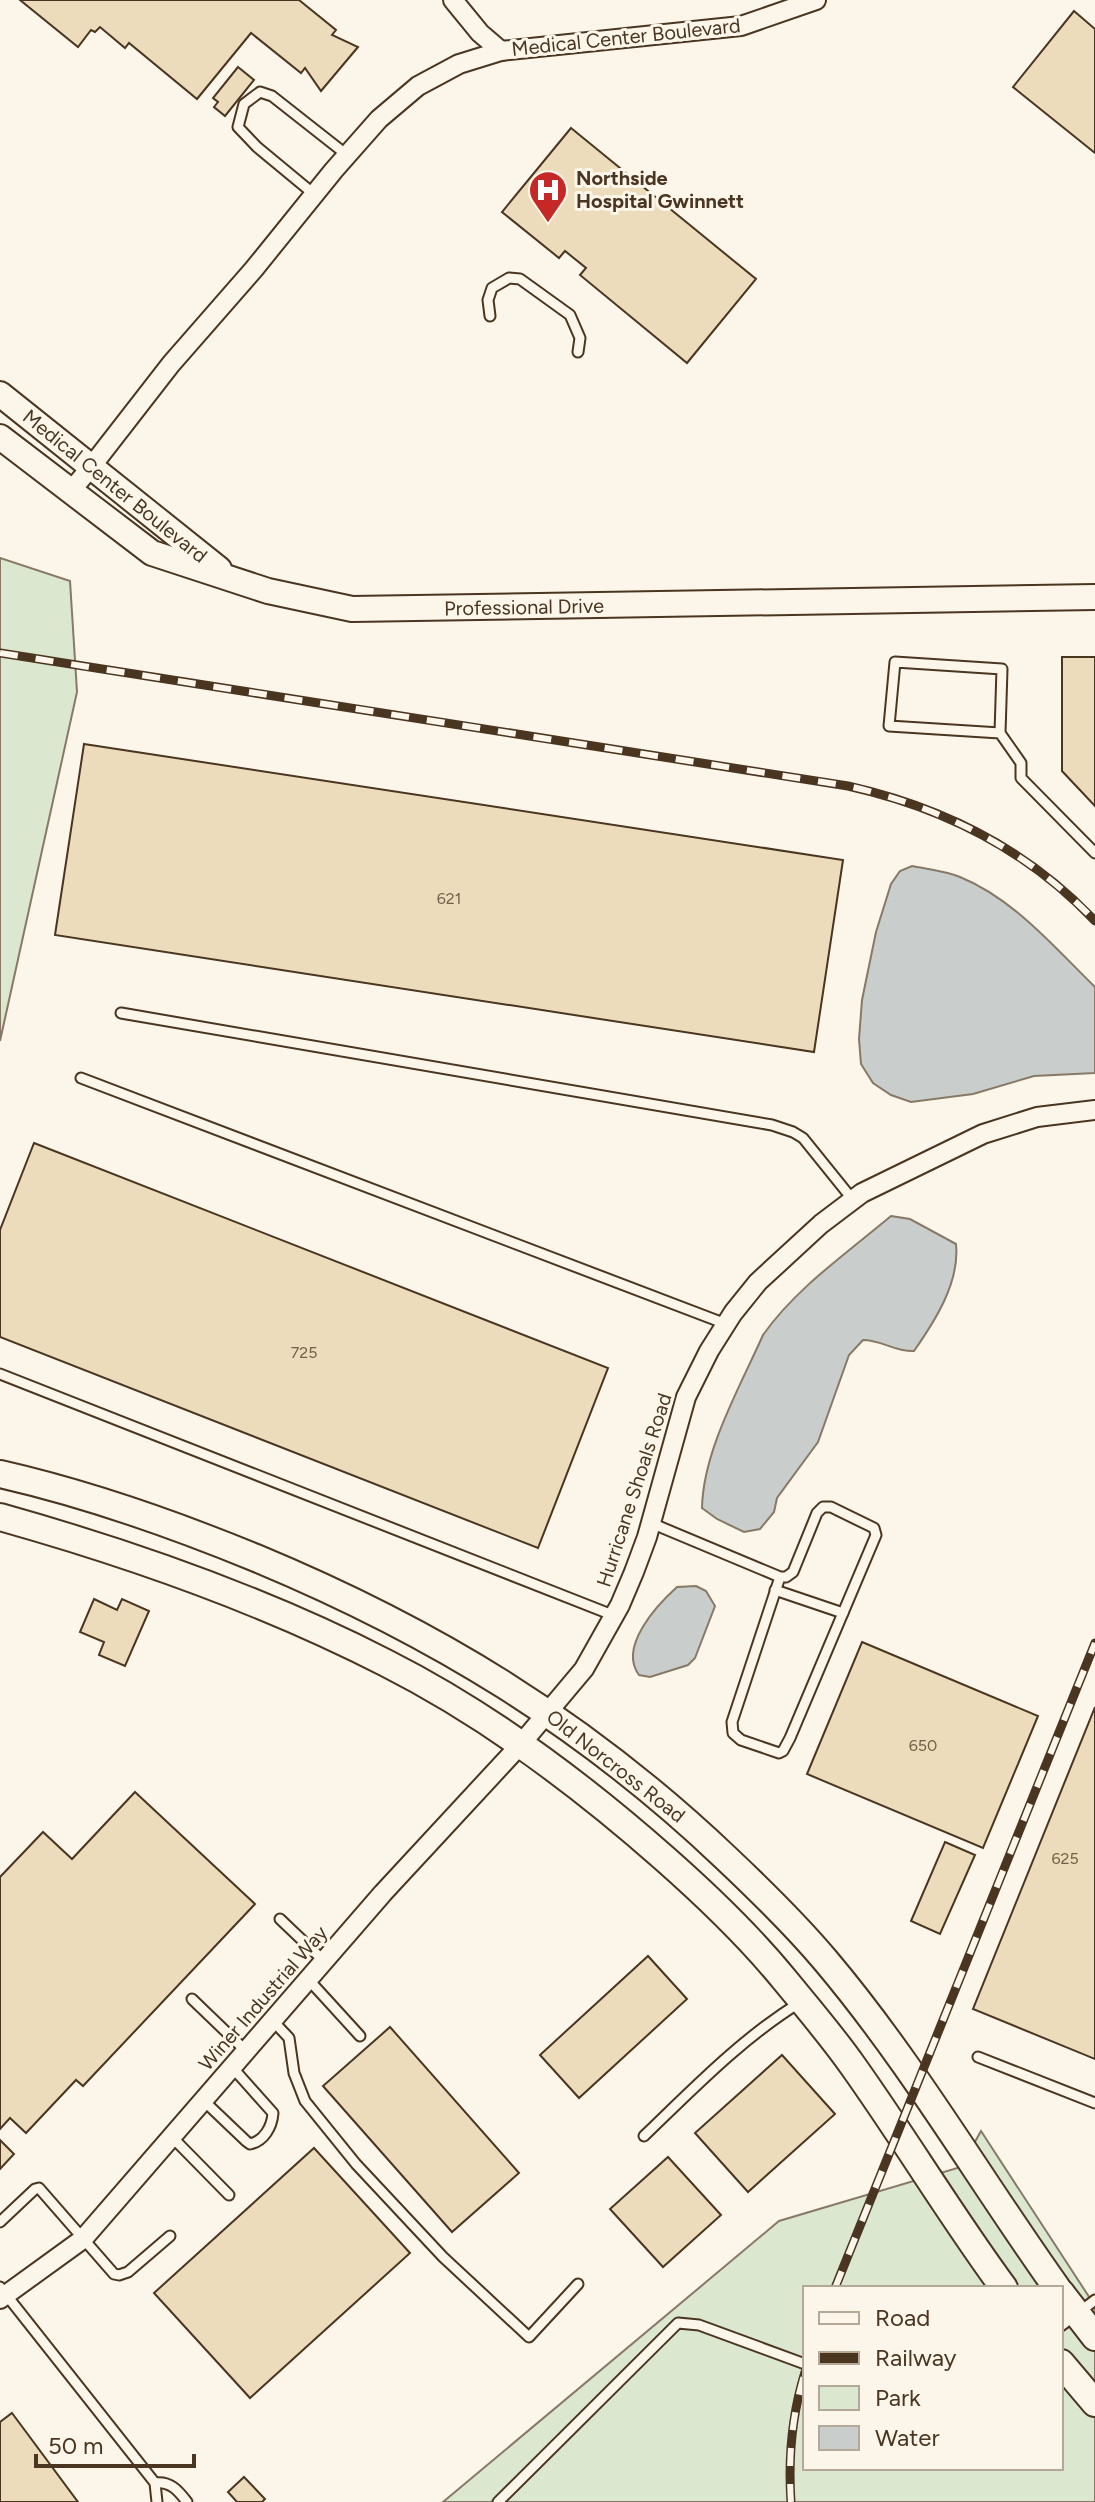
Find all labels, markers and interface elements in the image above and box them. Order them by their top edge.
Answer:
street label: Medical Center Boulevard [510,13,742,61]
place label: Northside Hospital Gwinnett [576,166,744,213]
hospital icon: Northside Hospital Gwinnett [527,169,569,224]
street label: Medical Center Boulevard [18,404,212,568]
street label: Professional Drive [444,594,604,620]
house number: 621 [437,889,461,908]
house number: 725 [291,1343,317,1362]
street label: Hurricane Shoals Road [591,1390,677,1590]
street label: Old Norcross Road [542,1704,690,1828]
house number: 650 [909,1736,937,1755]
house number: 625 [1051,1849,1079,1868]
street label: Winer Industrial Way [194,1920,333,2075]
legend [803,2286,1063,2470]
text: Road [875,2303,930,2332]
text: Railway [875,2343,957,2372]
text: Park [875,2383,921,2412]
scale bar [36,2418,194,2468]
text: Water [875,2423,940,2452]
text: 50 m [48,2431,104,2460]

